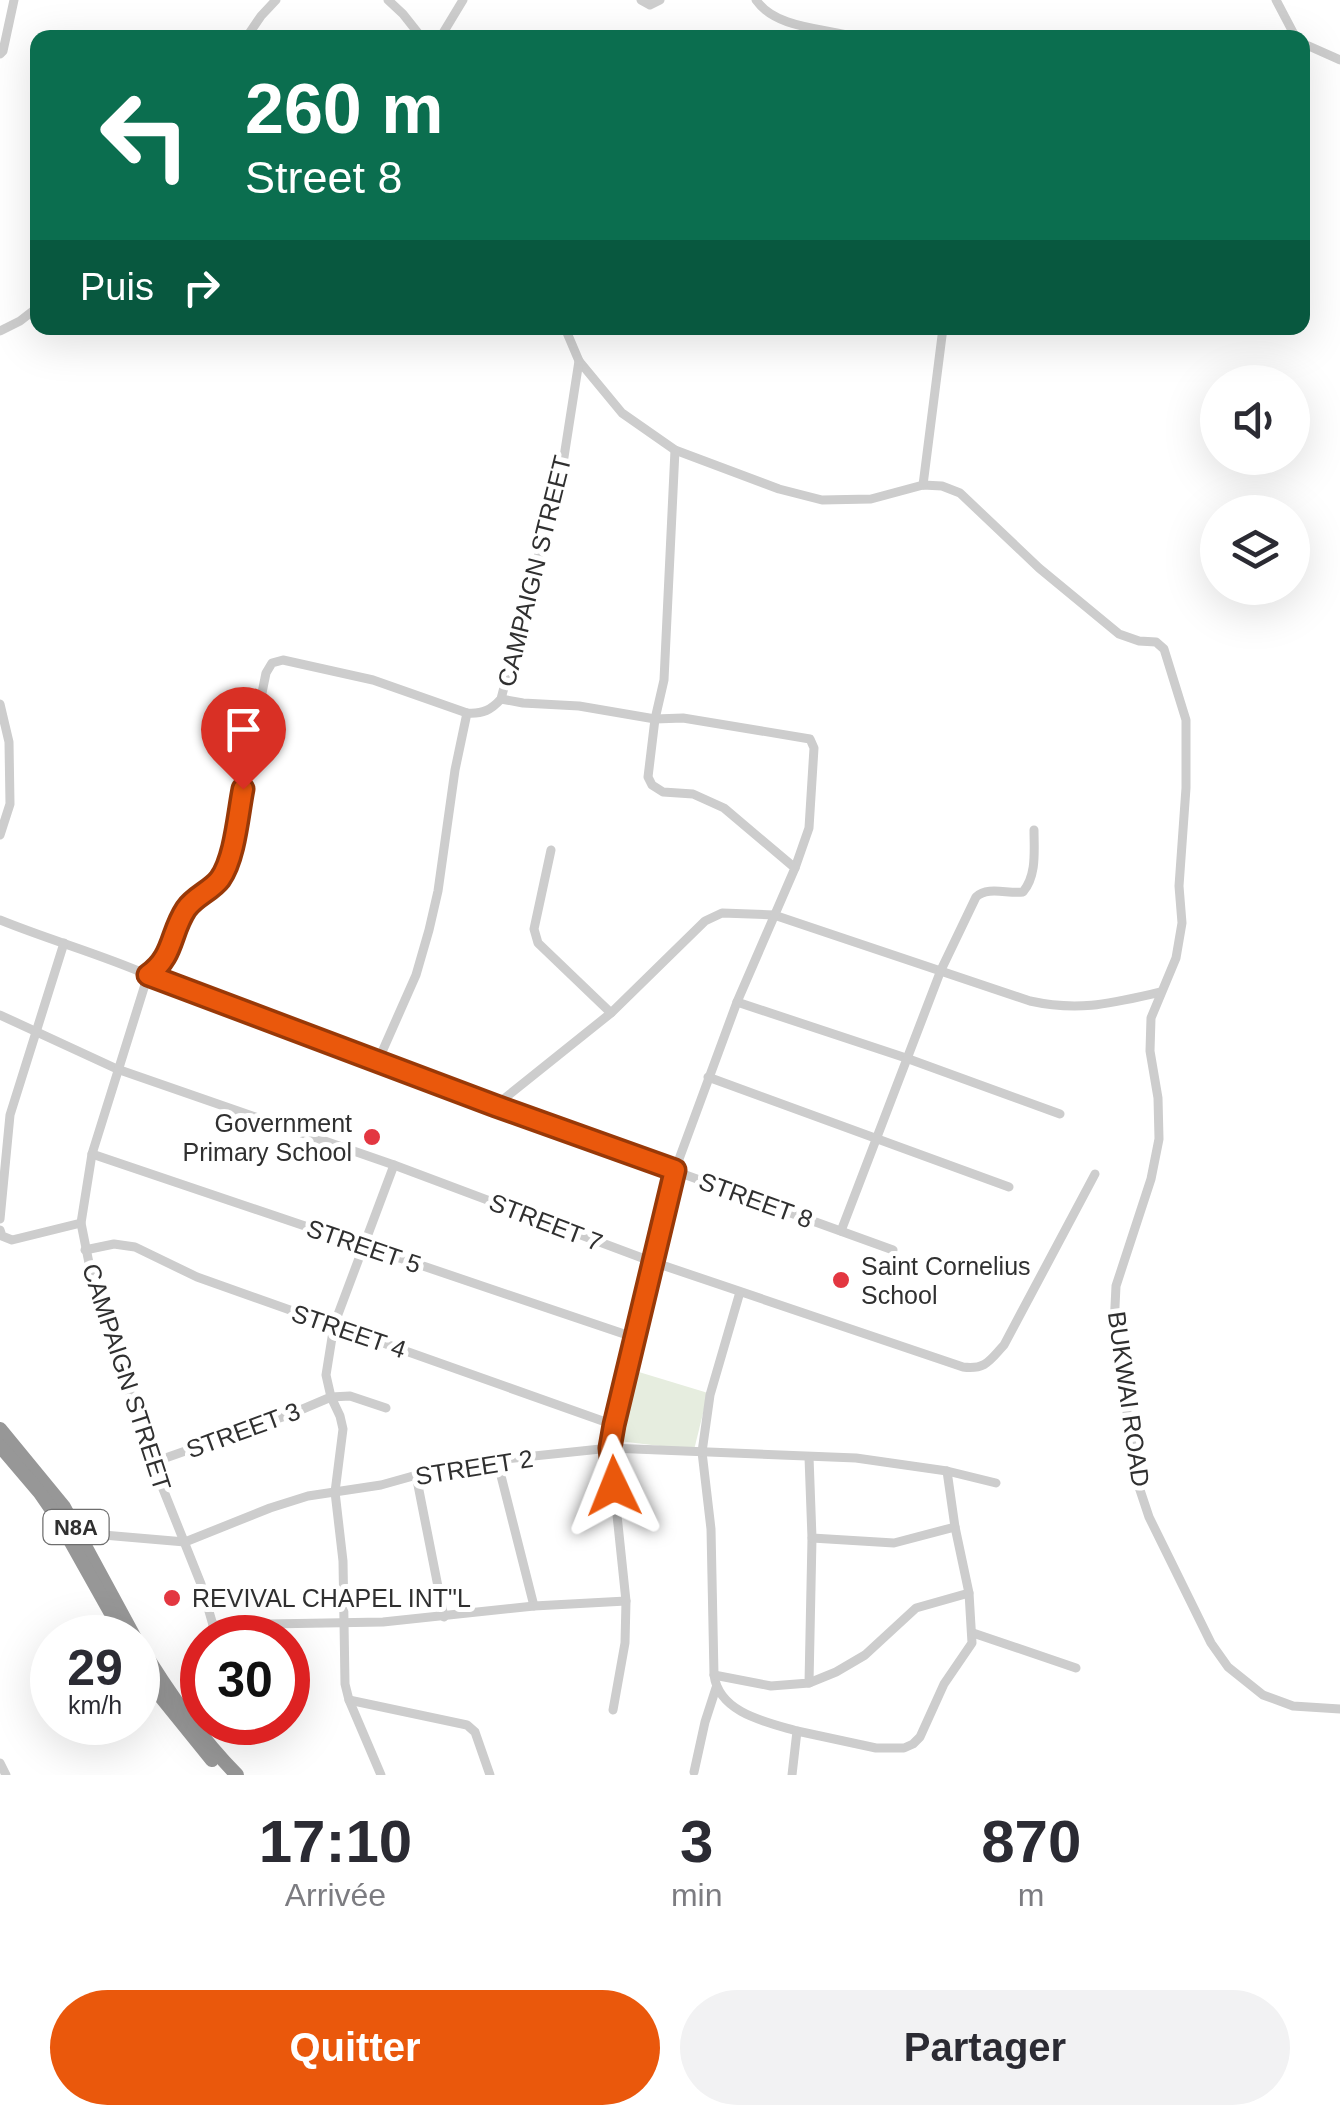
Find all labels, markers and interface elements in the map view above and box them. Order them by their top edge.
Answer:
icon: left [80,70,210,200]
text: 260 m [245,70,443,148]
text: Street 8 [245,152,403,203]
icon: right [174,260,229,315]
text: Puis [80,266,154,308]
map controls [1200,365,1310,605]
button: sound [1200,365,1310,475]
street label: CAMPAIGN STREET [492,453,576,689]
button: layers [1200,495,1310,605]
pin [201,687,286,790]
icon: arrive [216,702,271,757]
place label: Government Primary School [183,1109,352,1166]
marker: Government Primary School [361,1126,383,1148]
street label: STREET 8 [695,1166,817,1234]
street label: STREET 7 [485,1188,607,1256]
street label: STREET 5 [303,1213,425,1279]
place label: Saint Cornelius School [861,1252,1031,1309]
street label: CAMPAIGN STREET [77,1260,177,1494]
marker: Saint Cornelius School [830,1269,852,1291]
street label: STREET 4 [288,1298,410,1364]
street label: BUKWAI ROAD [1103,1309,1155,1489]
street label: STREET 3 [182,1396,304,1464]
position arrow [562,1434,666,1538]
street label: STREET 2 [413,1444,535,1490]
road number: N8A [44,1510,108,1544]
place label: REVIVAL CHAPEL INT"L [192,1584,471,1612]
marker: REVIVAL CHAPEL INT"L [161,1587,183,1609]
speed limit sign: 30 [180,1615,310,1745]
text: 29 [67,1640,123,1696]
text: km/h [68,1691,122,1719]
text: 17:10 [259,1808,412,1875]
text: 3 [680,1808,713,1875]
text: 870 [981,1808,1081,1875]
text: Arrivée [285,1877,386,1913]
text: min [671,1877,722,1913]
text: m [1018,1877,1045,1913]
button: Quitter [50,1990,660,2105]
button: Partager [680,1990,1290,2105]

